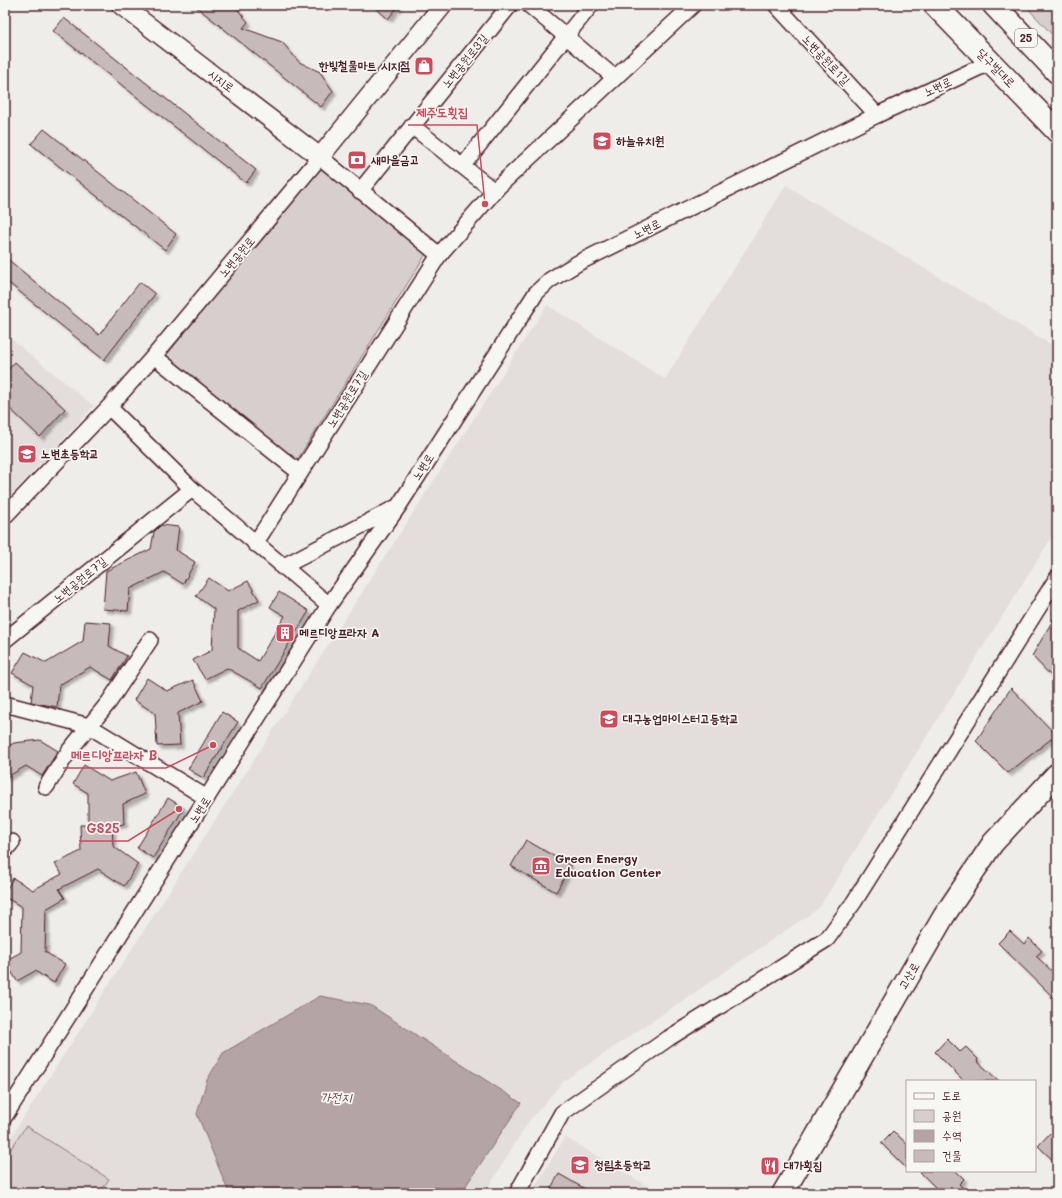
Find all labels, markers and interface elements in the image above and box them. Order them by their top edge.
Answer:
road number: 25 [1015,29,1037,47]
street label: 노변공원로3길 [438,30,491,91]
street label: 노변공원로1길 [799,31,854,88]
street label: 달구벌대로 [974,44,1019,90]
shop icon: 한빛철물마트 시지점 [413,55,435,77]
place label: 한빛철물마트 시지점 [318,57,410,73]
street label: 시지로 [205,65,238,95]
street label: 노변로 [921,73,954,99]
callout: 제주도횟집 [408,100,477,125]
text: 제주도횟집 [416,103,468,120]
school or university icon: 하늘유치원 [591,130,613,152]
place label: 하늘유치원 [616,132,665,148]
bank icon: 새마을금고 [346,149,368,171]
place label: 새마을금고 [370,151,419,167]
street label: 노변로 [630,215,663,242]
street label: 노변공원로 [215,233,258,280]
street label: 노변공원로7길 [322,367,370,430]
school or university icon: 노변초등학교 [16,443,38,465]
place label: 노변초등학교 [41,445,99,461]
street label: 노변로 [408,450,437,483]
street label: 노변공원로7길 [49,552,110,606]
building icon: 메르디앙프라자 A [274,622,296,644]
place label: 메르디앙프라자 A [299,624,379,640]
school or university icon: 대구농업마이스터고등학교 [598,708,620,730]
place label: 대구농업마이스터고등학교 [622,710,739,726]
callout: 메르디앙프라자 B [63,743,166,768]
text: 메르디앙프라자 B [71,746,158,763]
street label: 노변로 [185,793,214,826]
callout: GS25 [79,816,128,841]
text: GS25 [86,819,120,836]
place label: Green Energy Education Center [555,850,661,880]
museum icon: Green Energy Education Center [530,855,552,877]
street label: 고산로 [894,959,922,992]
legend [906,1080,1036,1172]
text: 도로 [942,1087,961,1103]
water label: 가전지 [320,1088,353,1105]
text: 공원 [942,1107,961,1123]
text: 수역 [942,1127,962,1143]
text: 건물 [942,1147,962,1163]
school or university icon: 청림초등학교 [569,1154,591,1176]
restaurant icon: 대가횟집 [759,1155,781,1177]
place label: 청림초등학교 [594,1156,652,1172]
place label: 대가횟집 [783,1157,823,1173]

